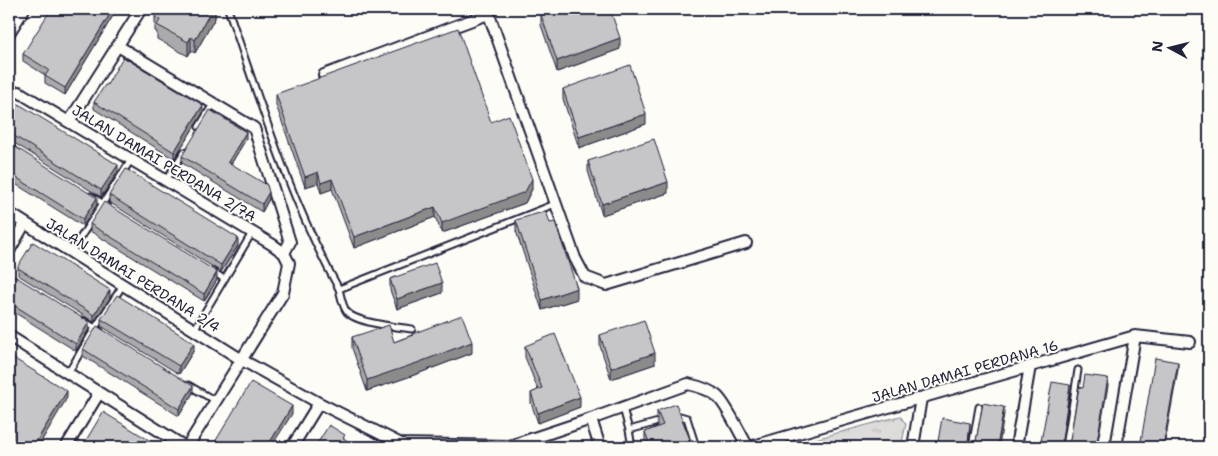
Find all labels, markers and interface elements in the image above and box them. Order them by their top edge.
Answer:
north arrow [1146,22,1196,72]
text: N [1147,40,1167,53]
street label: JALAN DAMAI PERDANA 2/7A [69,101,259,225]
street label: JALAN DAMAI PERDANA 2/4 [43,214,223,336]
street label: JALAN DAMAI PERDANA 16 [870,336,1060,406]

